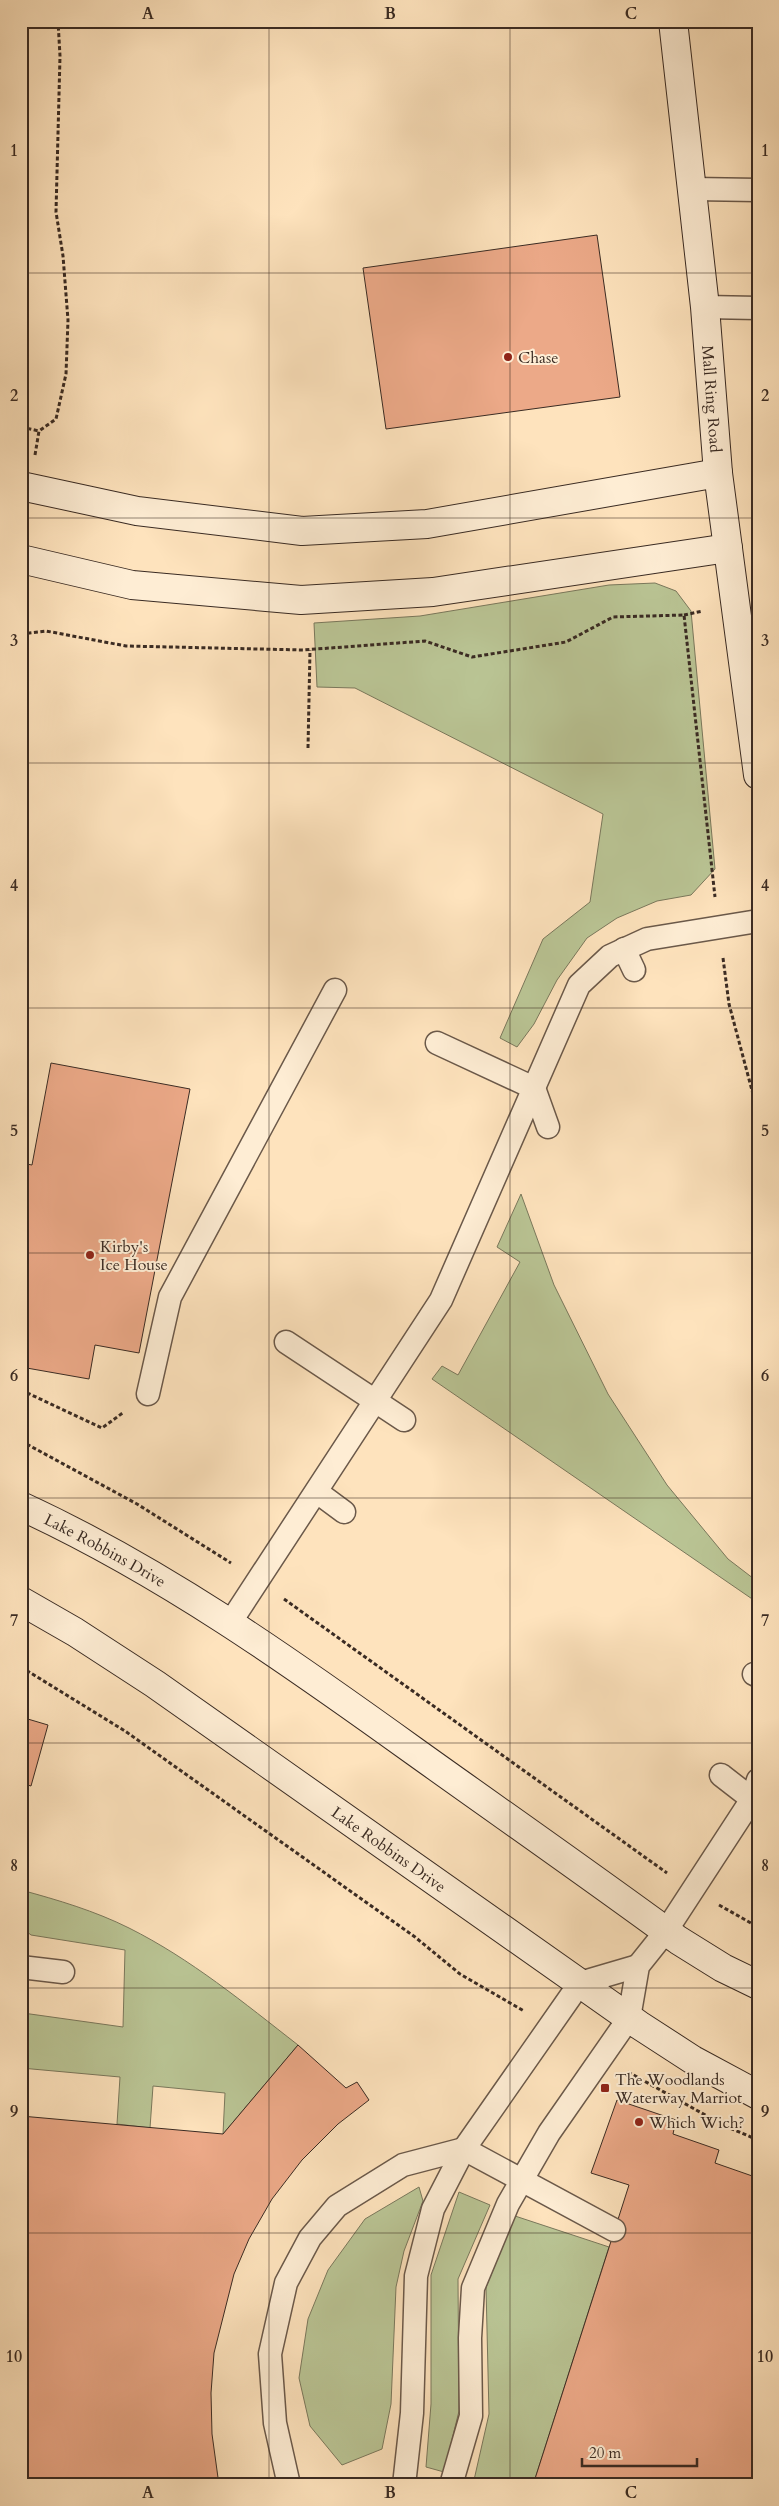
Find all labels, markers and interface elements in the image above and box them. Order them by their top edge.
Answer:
text: A [142,3,154,25]
text: B [384,3,396,25]
text: C [625,3,637,25]
text: 1 [10,140,18,162]
text: 1 [761,140,769,162]
street label: Mall Ring Road [696,345,726,454]
place label: Chase [518,347,559,369]
marker: Chase [502,351,514,363]
text: 2 [10,385,18,407]
text: 2 [761,385,769,407]
text: 3 [10,630,18,652]
text: 3 [761,630,769,652]
text: 4 [10,875,18,897]
text: 4 [761,875,769,897]
text: 5 [10,1120,18,1142]
text: 5 [761,1120,769,1142]
place label: Kirby's Ice House [100,1236,168,1276]
marker: Kirby's Ice House [84,1249,96,1261]
text: 6 [10,1365,18,1387]
text: 6 [761,1365,769,1387]
street label: Lake Robbins Drive [40,1509,170,1593]
text: 7 [10,1610,18,1632]
text: 7 [761,1610,769,1632]
street label: Lake Robbins Drive [327,1802,450,1898]
text: 8 [10,1855,18,1877]
text: 8 [761,1855,769,1877]
place label: The Woodlands Waterway Marriot [614,2069,742,2109]
marker: The Woodlands Waterway Marriot [599,2082,611,2094]
text: 9 [10,2101,18,2123]
text: 9 [761,2101,769,2123]
place label: Which Wich? [648,2112,745,2134]
marker: Which Wich? [633,2116,645,2128]
text: 10 [6,2346,22,2368]
text: 10 [757,2346,773,2368]
scale bar [582,2436,696,2468]
text: 20 m [589,2443,621,2463]
text: A [142,2482,154,2504]
text: B [384,2482,396,2504]
text: C [625,2482,637,2504]

